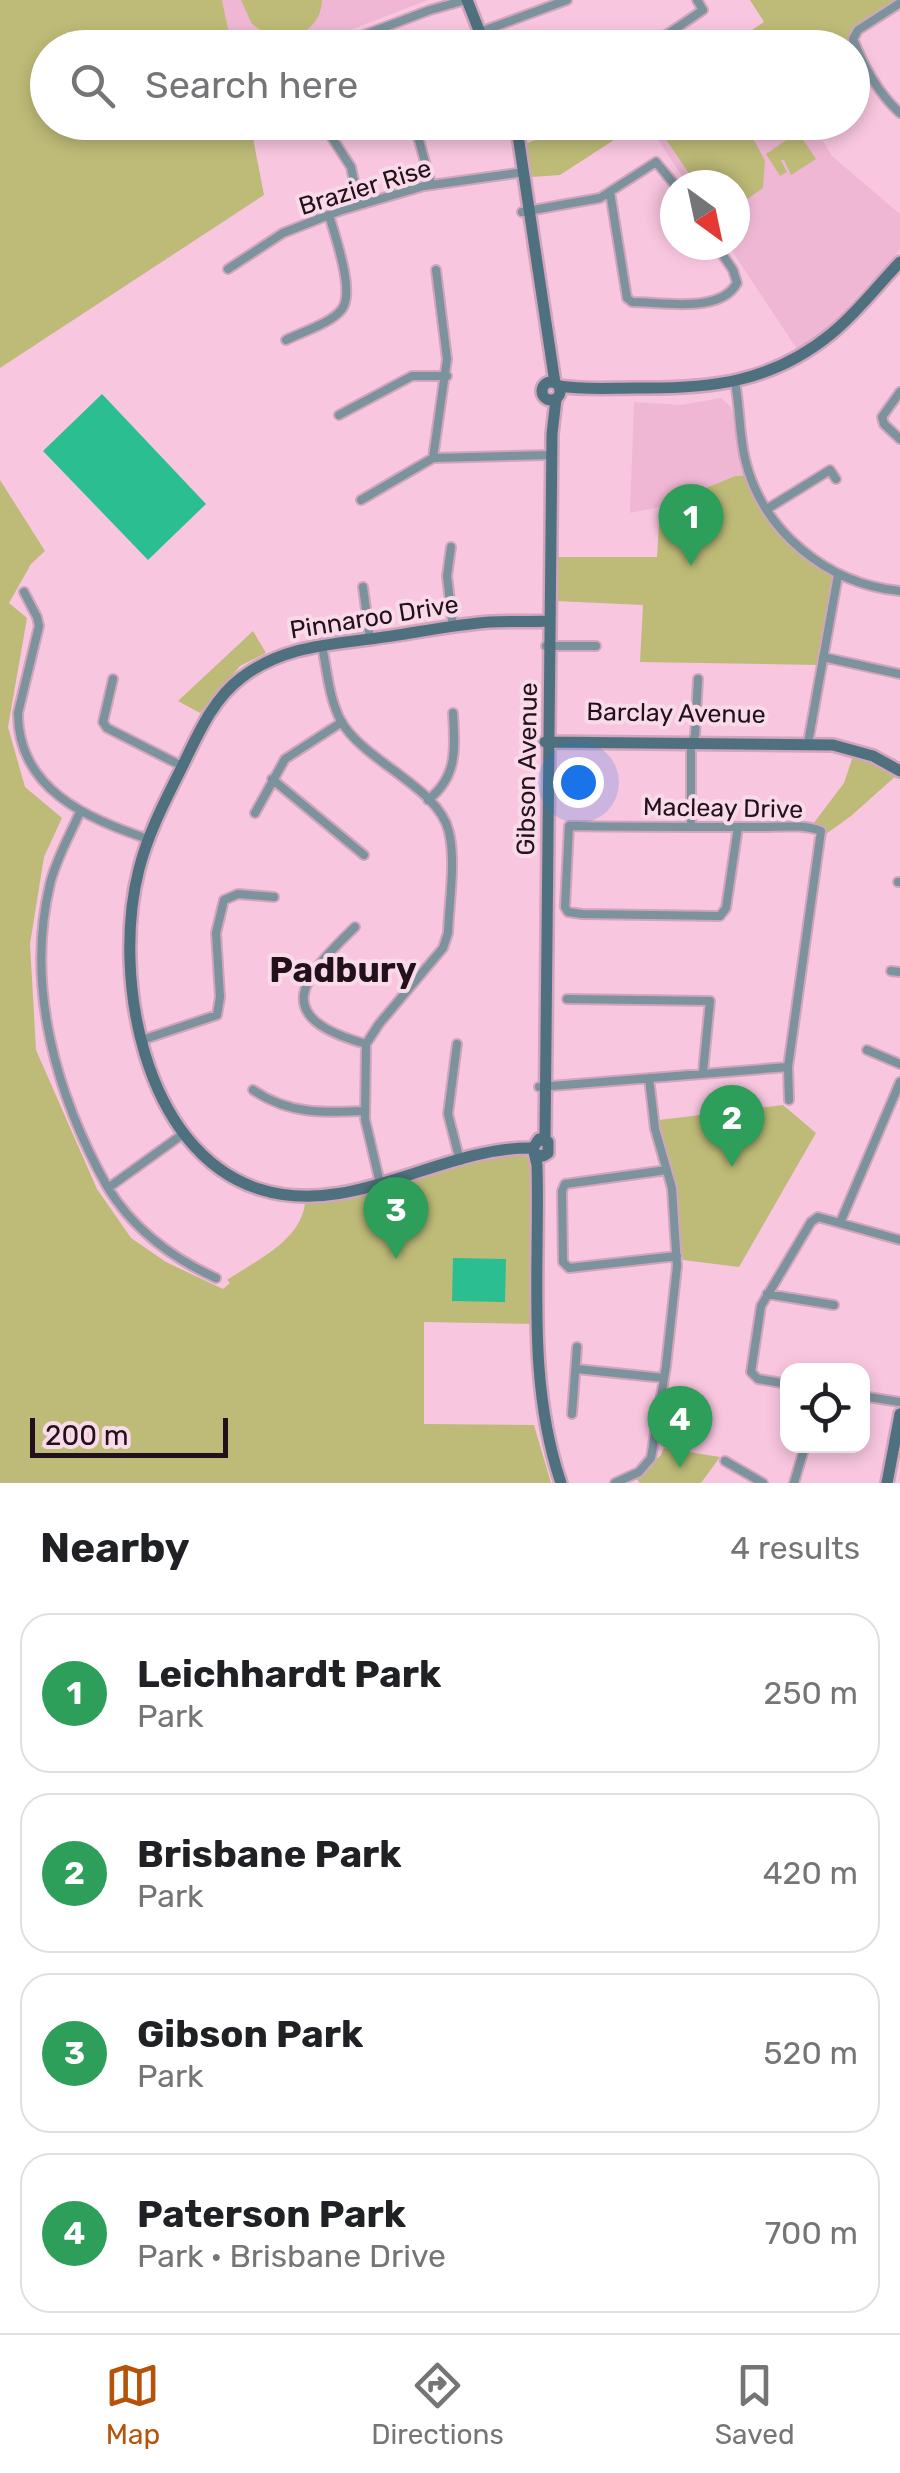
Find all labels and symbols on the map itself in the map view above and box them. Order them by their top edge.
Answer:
street label: Brazier Rise [295,153,435,221]
north arrow [660,170,750,260]
pin: 1 [658,484,724,566]
street label: Pinnaroo Drive [288,589,460,645]
street label: Gibson Avenue [511,682,543,856]
street label: Barclay Avenue [586,697,766,729]
your location [553,757,604,808]
street label: Macleay Drive [643,792,803,824]
district label: Padbury [269,949,417,991]
pin: 2 [700,1084,764,1167]
pin: 3 [364,1176,428,1259]
pin: 4 [648,1386,712,1468]
scale bar [30,1413,228,1458]

